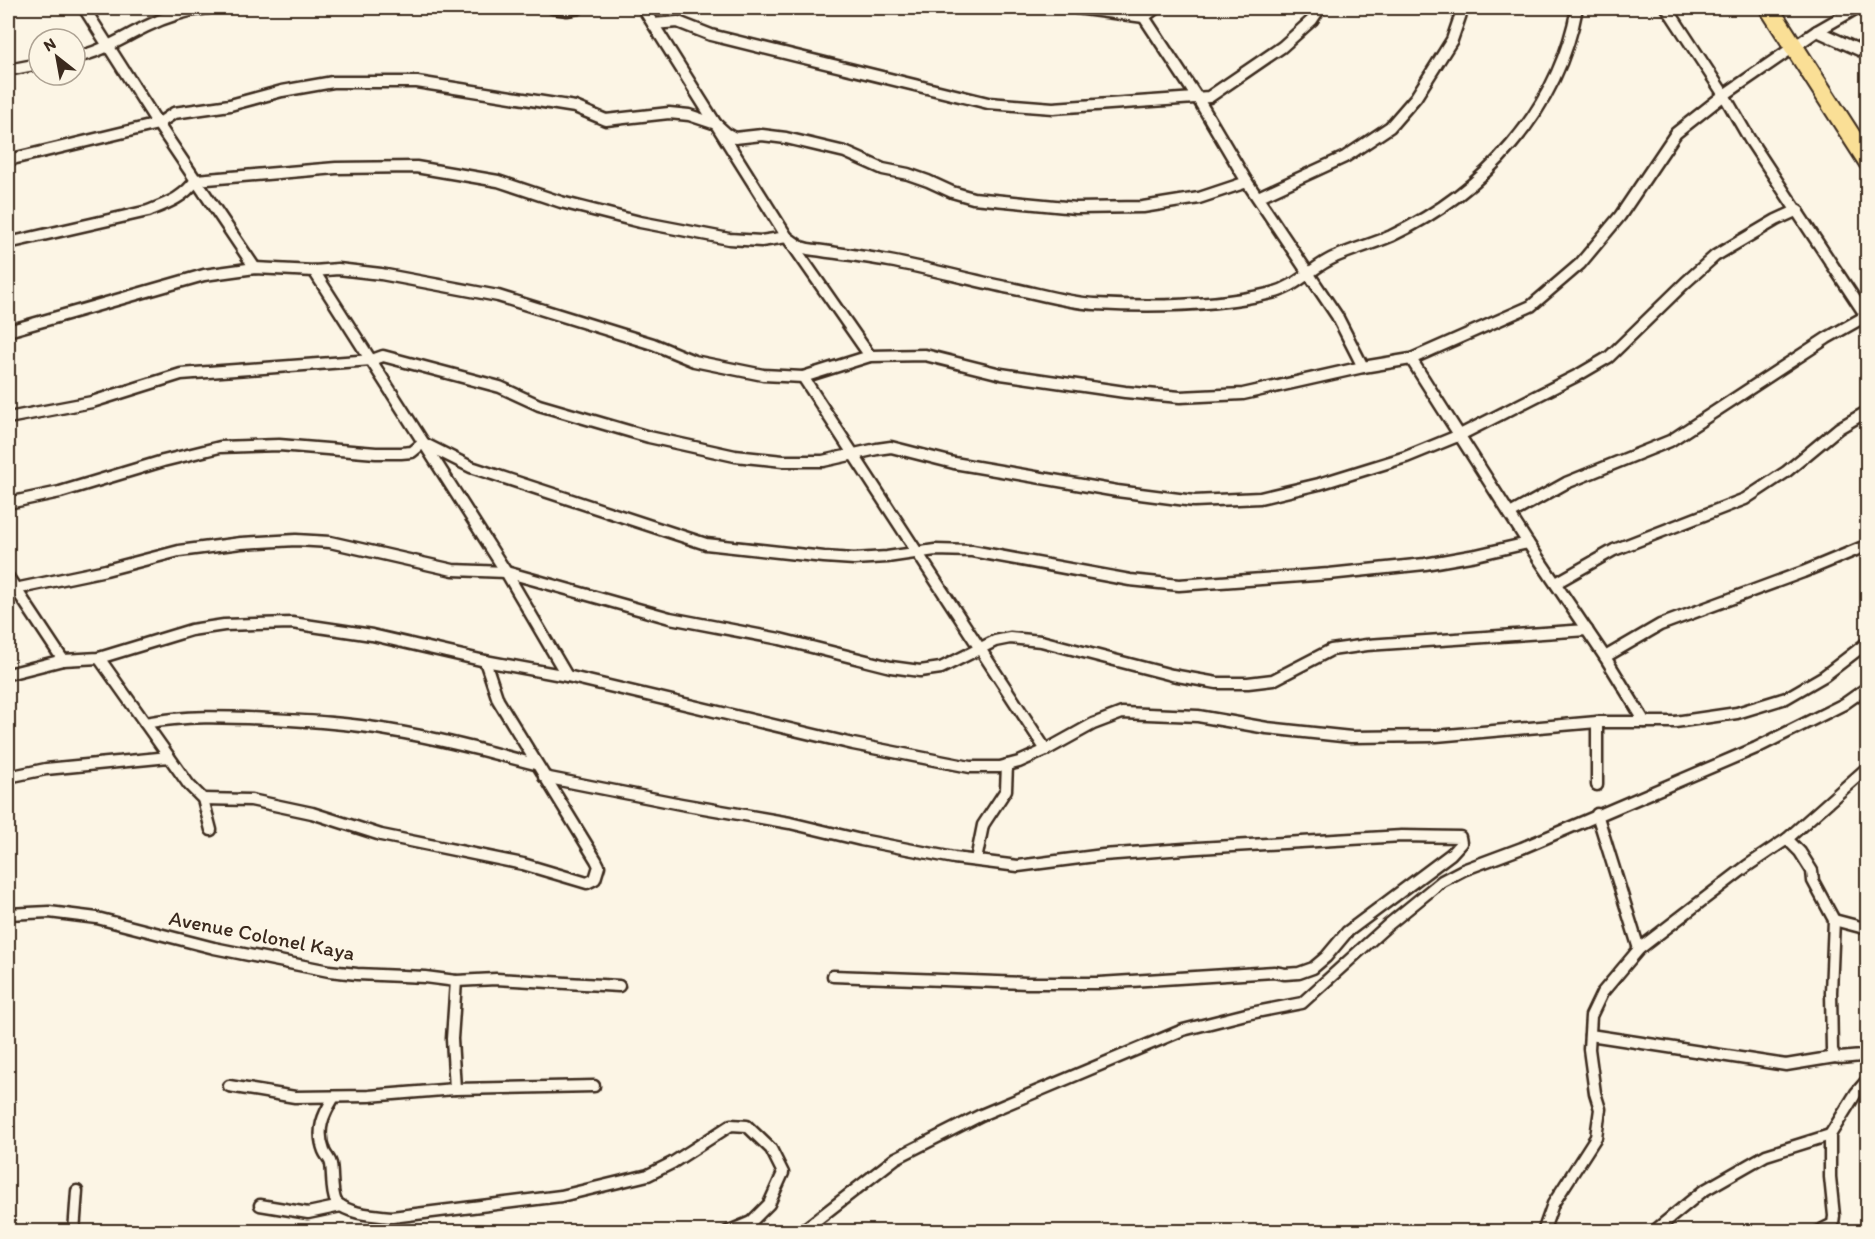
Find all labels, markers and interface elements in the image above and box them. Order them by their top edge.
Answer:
north arrow [27,27,87,87]
text: N [40,34,59,55]
street label: Avenue Colonel Kaya [167,905,357,965]

